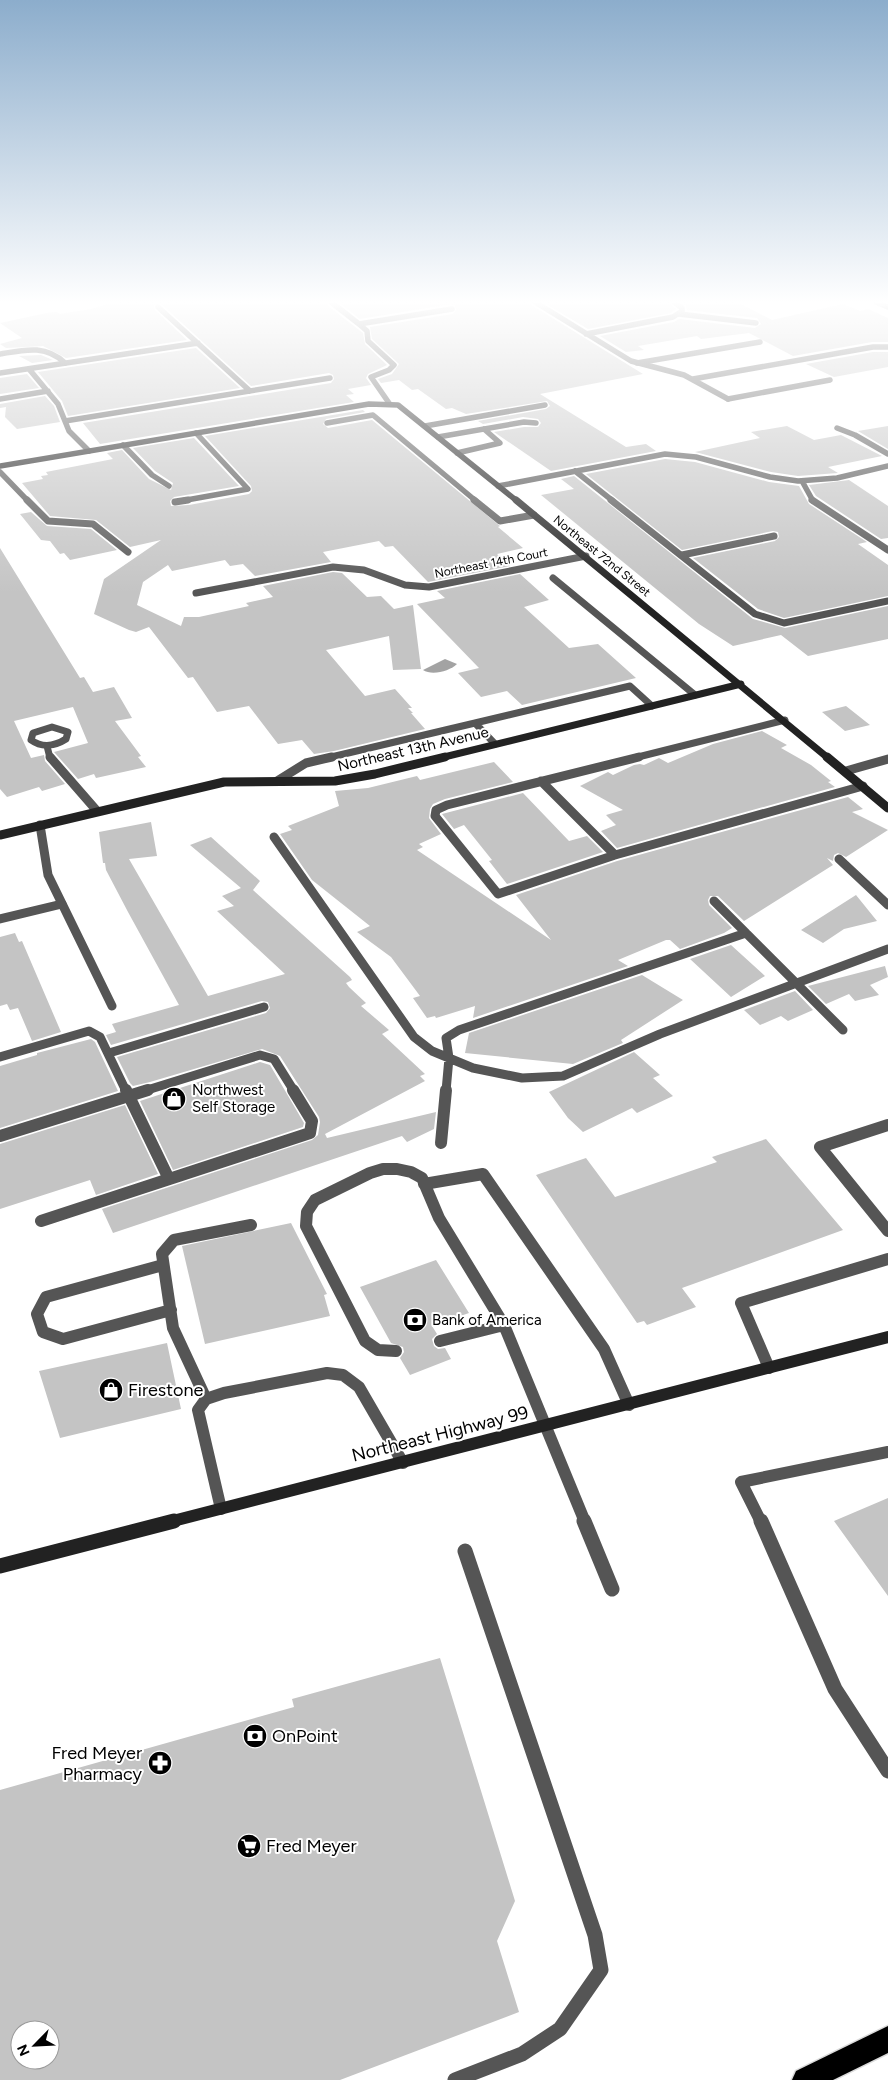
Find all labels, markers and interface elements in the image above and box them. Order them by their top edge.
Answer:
street label: Northeast 72nd Street [551,513,654,600]
street label: Northeast 14th Court [433,545,549,581]
street label: Northeast 13th Avenue [336,723,490,775]
place label: Northwest Self Storage [192,1081,275,1116]
shop icon: Northwest Self Storage [161,1086,187,1112]
bank icon: Bank of America [402,1307,428,1333]
place label: Bank of America [432,1311,542,1329]
shop icon: Firestone [98,1377,124,1403]
place label: Firestone [128,1379,203,1401]
street label: Northeast Highway 99 [349,1401,531,1467]
bank icon: OnPoint [242,1723,268,1749]
place label: OnPoint [272,1725,338,1747]
place label: Fred Meyer Pharmacy [52,1742,143,1785]
pharmacy icon: Fred Meyer Pharmacy [147,1750,173,1776]
supermarket icon: Fred Meyer [236,1833,262,1859]
place label: Fred Meyer [266,1835,357,1857]
north arrow [10,2020,60,2070]
text: N [14,2042,34,2058]

